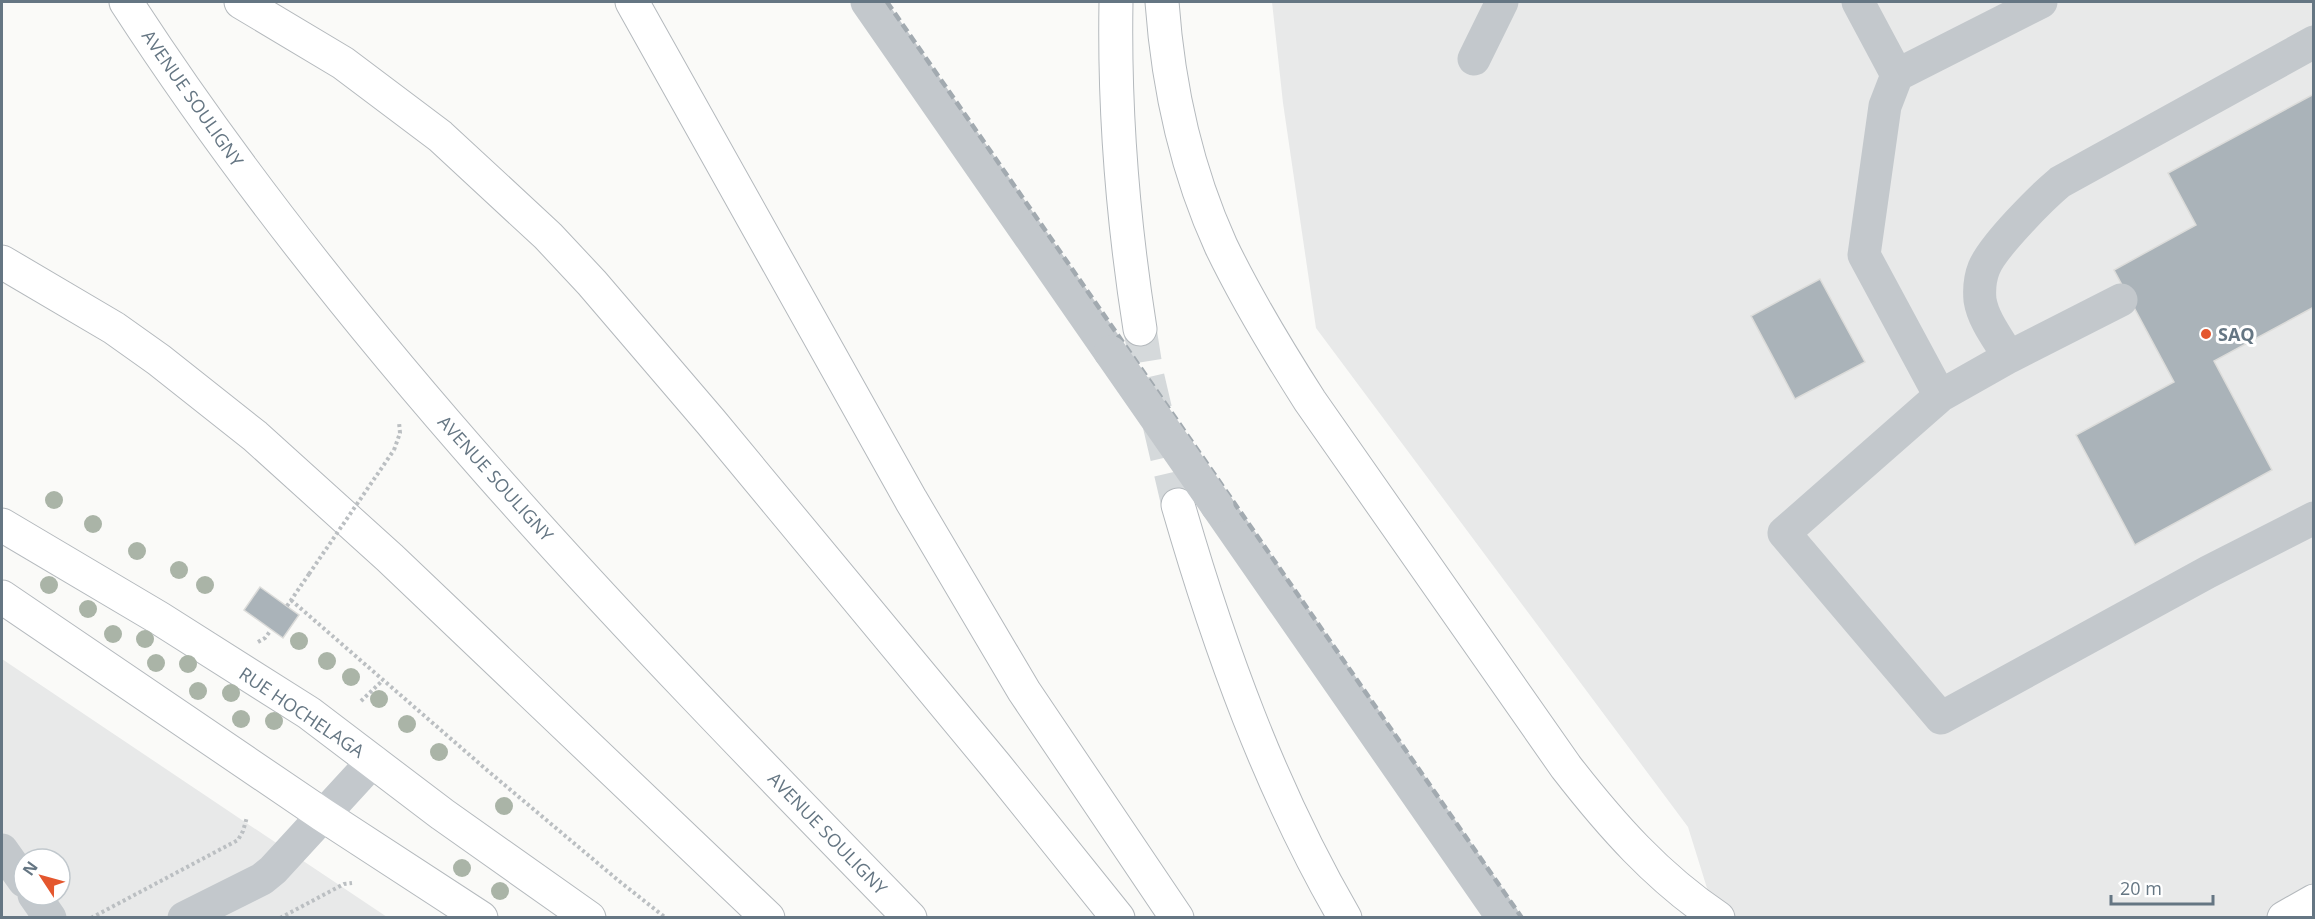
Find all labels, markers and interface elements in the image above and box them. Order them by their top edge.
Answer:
street label: AVENUE SOULIGNY [137,25,250,172]
place label: SAQ [2218,322,2255,346]
marker: SAQ [2199,327,2213,341]
street label: AVENUE SOULIGNY [433,410,560,547]
street label: RUE HOCHELAGA [235,661,370,763]
street label: AVENUE SOULIGNY [763,767,893,900]
north arrow [12,847,72,907]
text: N [17,856,43,880]
scale bar [2111,868,2213,906]
text: 20 m [2120,876,2162,900]

